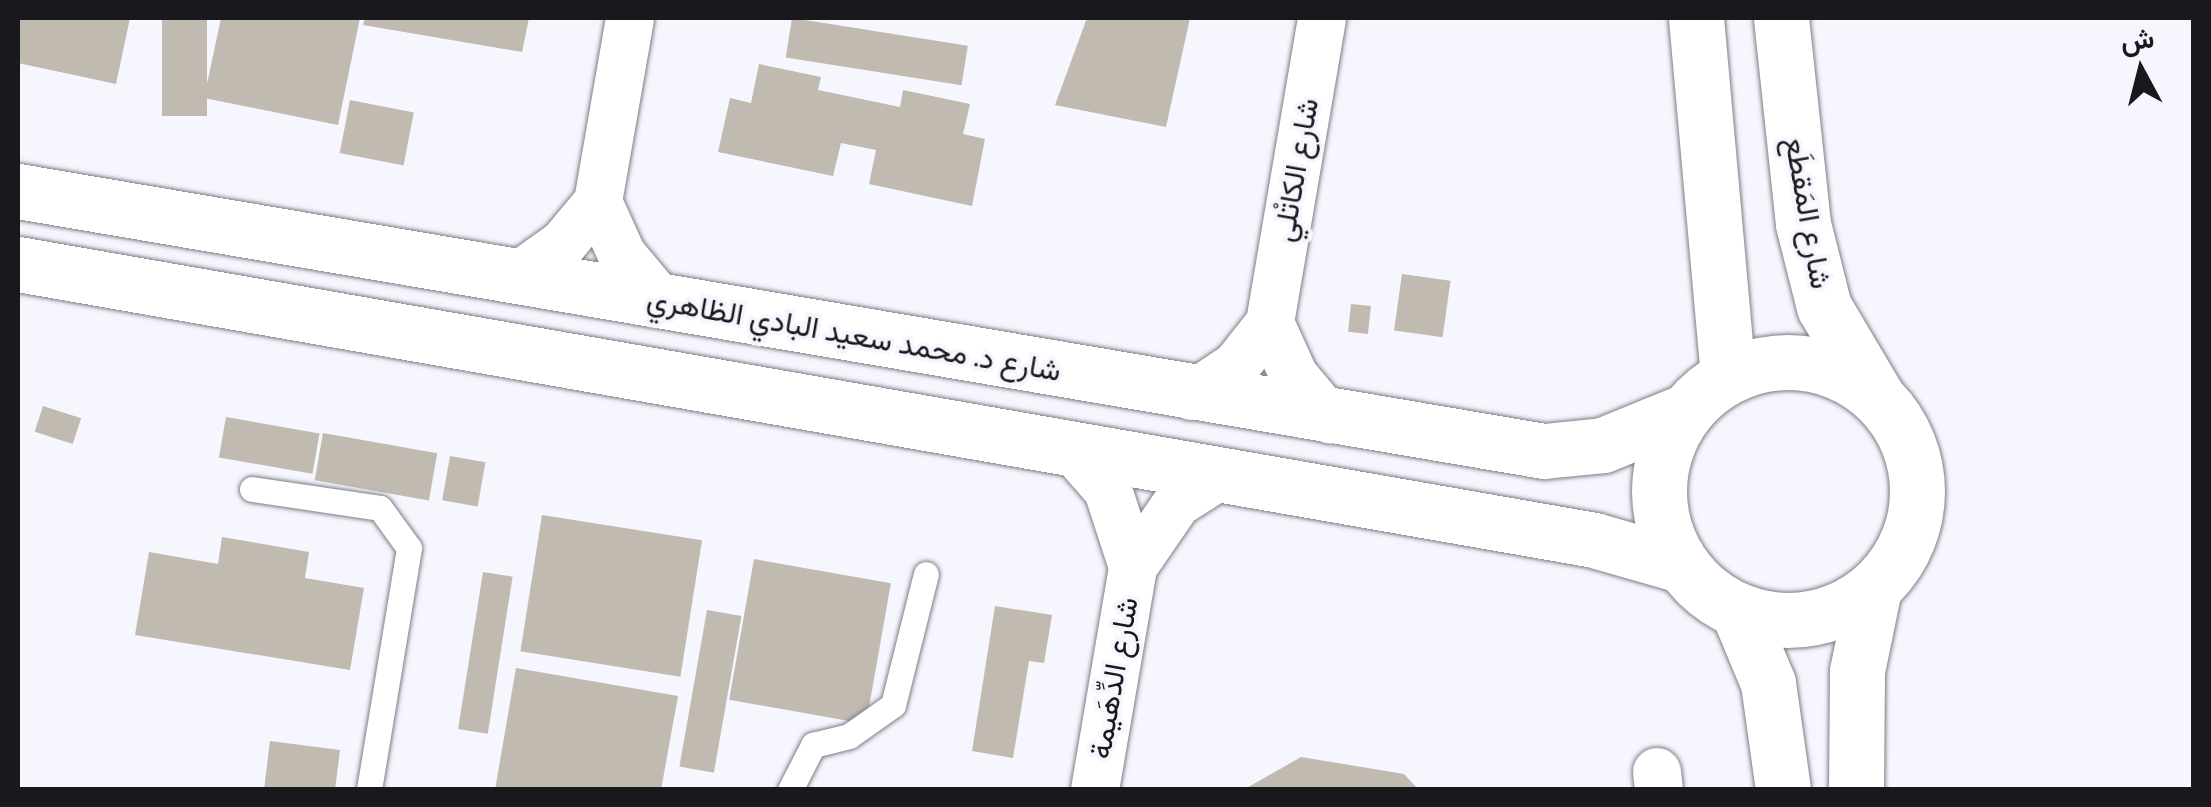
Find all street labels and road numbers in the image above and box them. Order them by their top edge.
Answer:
street label: شارع الكاتْلي [1266,95,1326,245]
street label: شارع المَقطَع [1777,134,1839,292]
street label: شارع د. محمد سعيد البادي الظاهري [644,281,1064,389]
street label: شارع الدِّهَيمة [1082,594,1146,762]

